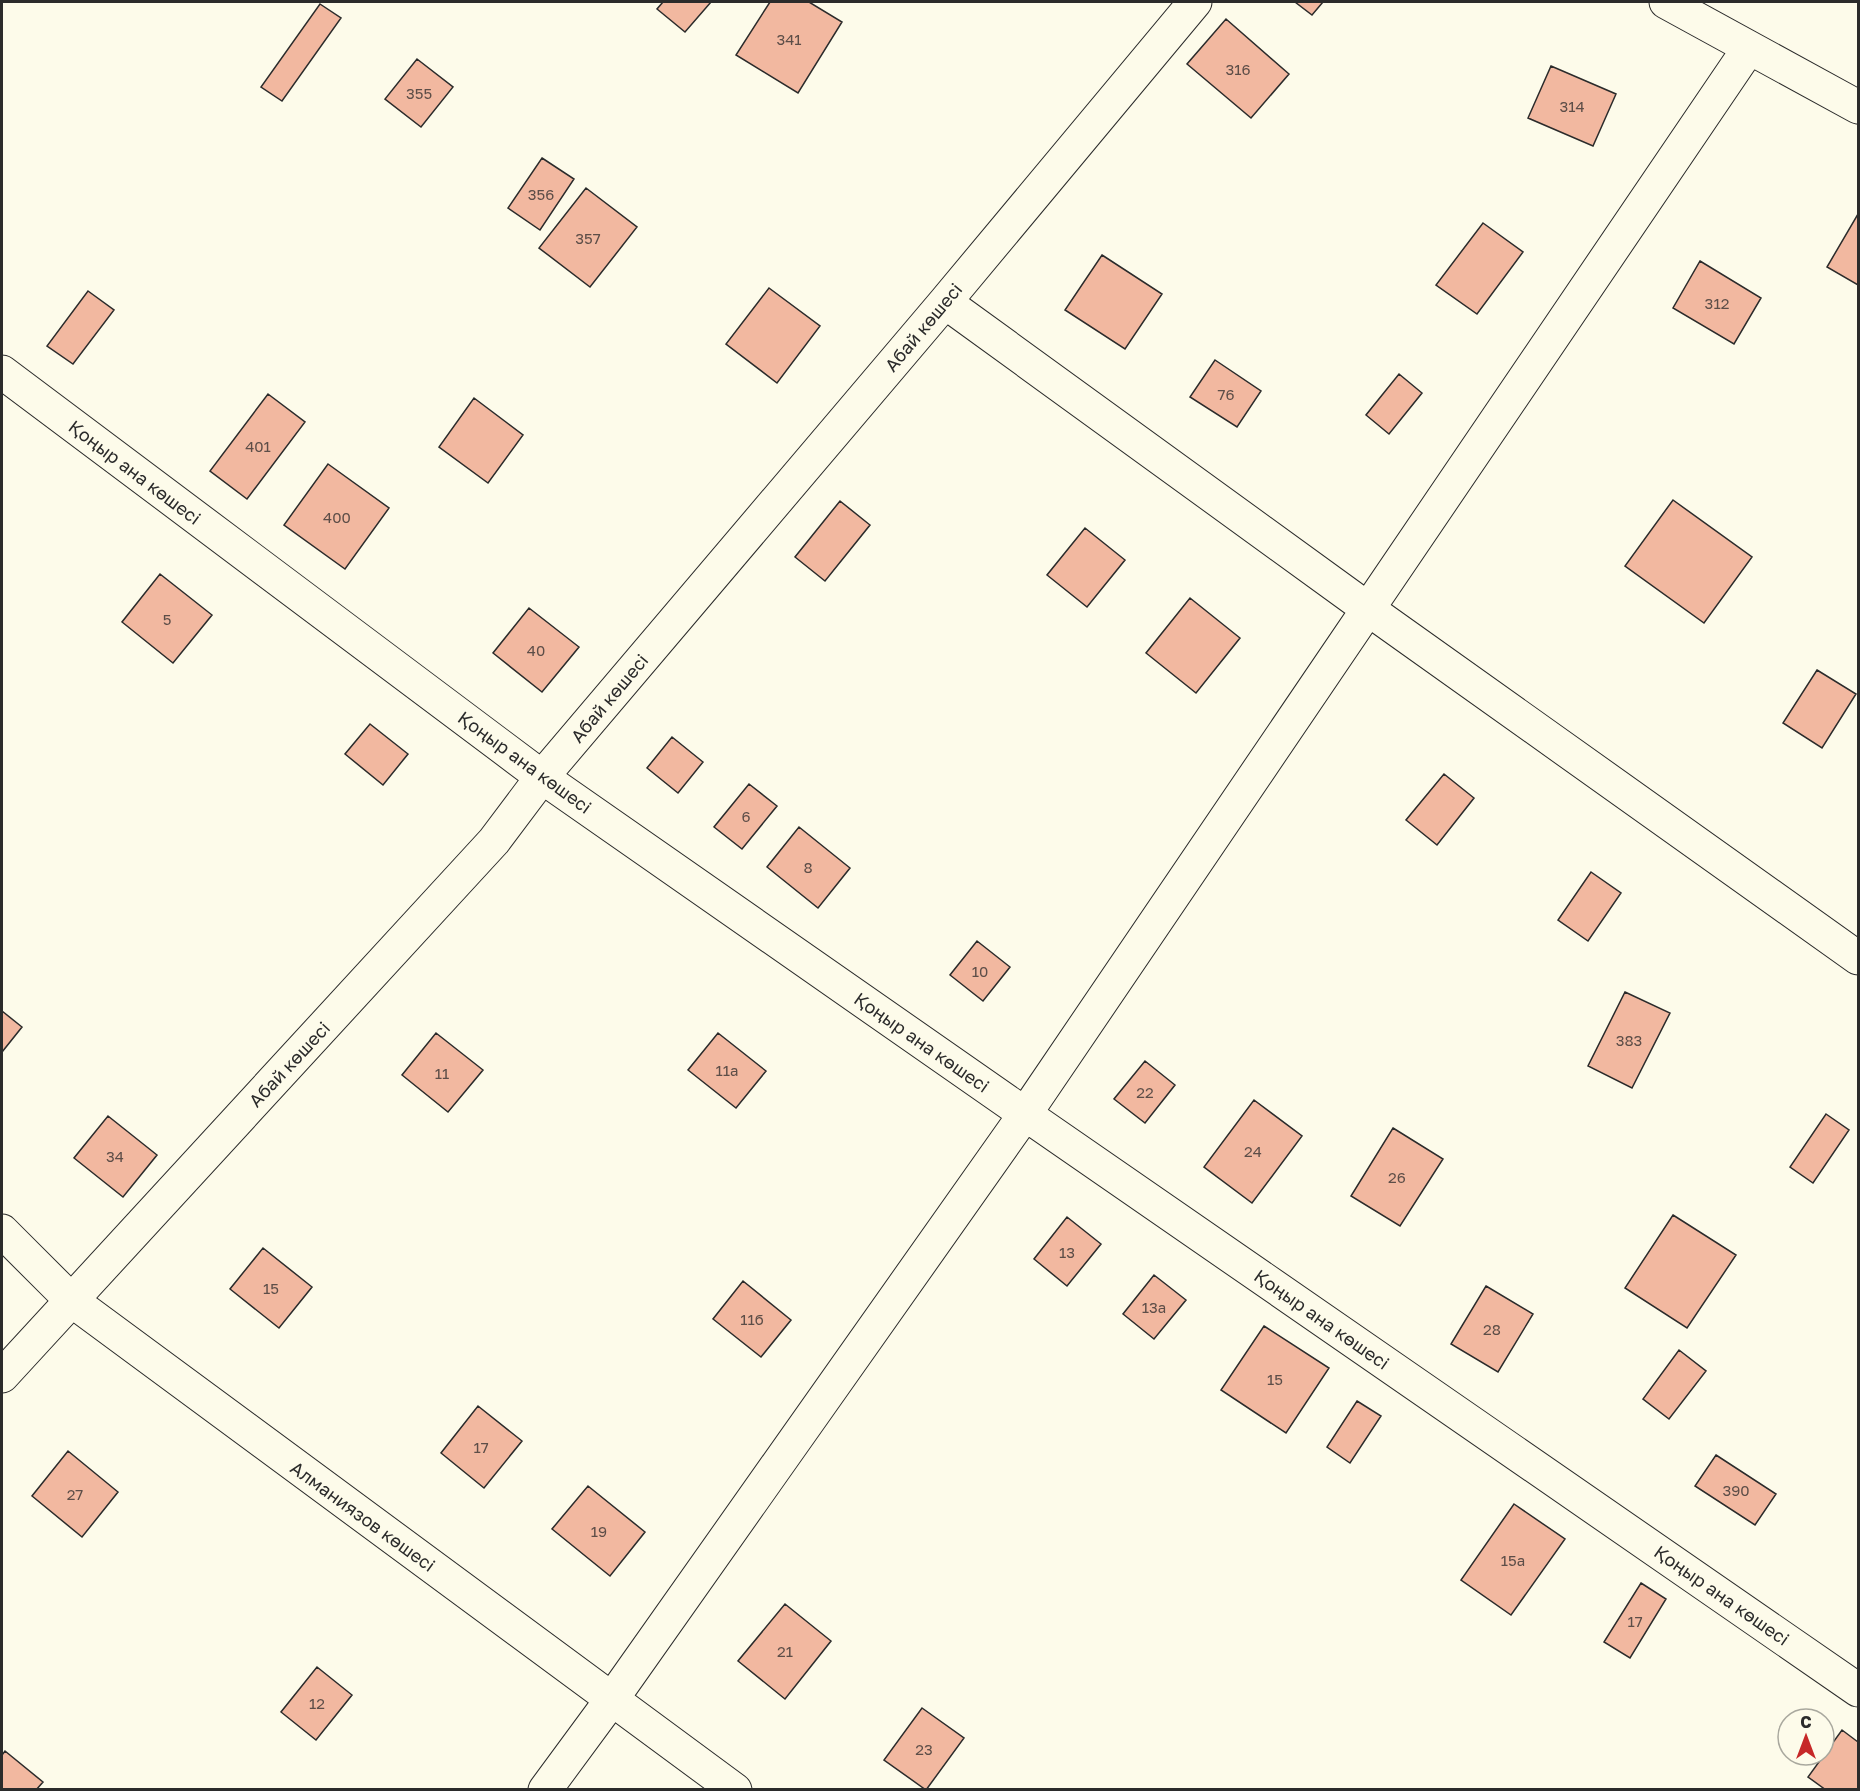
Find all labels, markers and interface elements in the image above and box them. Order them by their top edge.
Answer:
house number: 341 [776,30,802,48]
house number: 316 [1225,60,1251,78]
house number: 355 [406,84,432,102]
house number: 314 [1559,97,1585,115]
house number: 356 [528,185,554,203]
house number: 357 [575,229,601,247]
street label: Абай көшесі [880,278,966,376]
house number: 312 [1705,294,1729,312]
house number: 76 [1217,385,1235,403]
street label: Қоңыр ана көшесі [65,415,205,529]
house number: 401 [245,437,271,455]
house number: 400 [323,508,351,526]
house number: 5 [163,610,171,628]
house number: 40 [527,641,545,659]
street label: Абай көшесі [566,649,652,747]
street label: Қоңыр ана көшесі [454,706,596,818]
house number: 6 [741,807,751,825]
house number: 8 [803,858,813,876]
house number: 10 [972,962,988,980]
street label: Қоңыр ана көшесі [850,987,994,1097]
street label: Абай көшесі [244,1017,334,1111]
house number: 383 [1616,1031,1642,1049]
house number: 11а [715,1061,739,1079]
house number: 11 [435,1064,449,1082]
house number: 22 [1136,1083,1154,1101]
house number: 24 [1244,1142,1262,1160]
house number: 34 [106,1147,124,1165]
house number: 26 [1388,1168,1406,1186]
house number: 13 [1059,1243,1075,1261]
street label: Қоңыр ана көшесі [1250,1264,1394,1374]
house number: 15 [263,1279,279,1297]
house number: 13а [1142,1298,1166,1316]
house number: 11б [740,1310,764,1328]
house number: 28 [1483,1320,1501,1338]
house number: 15 [1267,1370,1283,1388]
house number: 17 [473,1438,489,1456]
street label: Алманиязов көшесі [286,1456,440,1576]
house number: 390 [1722,1481,1750,1499]
house number: 27 [67,1485,83,1503]
house number: 19 [591,1522,607,1540]
street label: Қоңыр ана көшесі [1650,1540,1794,1650]
house number: 15а [1501,1551,1525,1569]
house number: 17 [1627,1612,1643,1630]
house number: 21 [777,1642,793,1660]
house number: 12 [309,1694,325,1712]
north arrow [1776,1707,1836,1767]
text: С [1800,1712,1812,1732]
house number: 23 [915,1740,933,1758]

